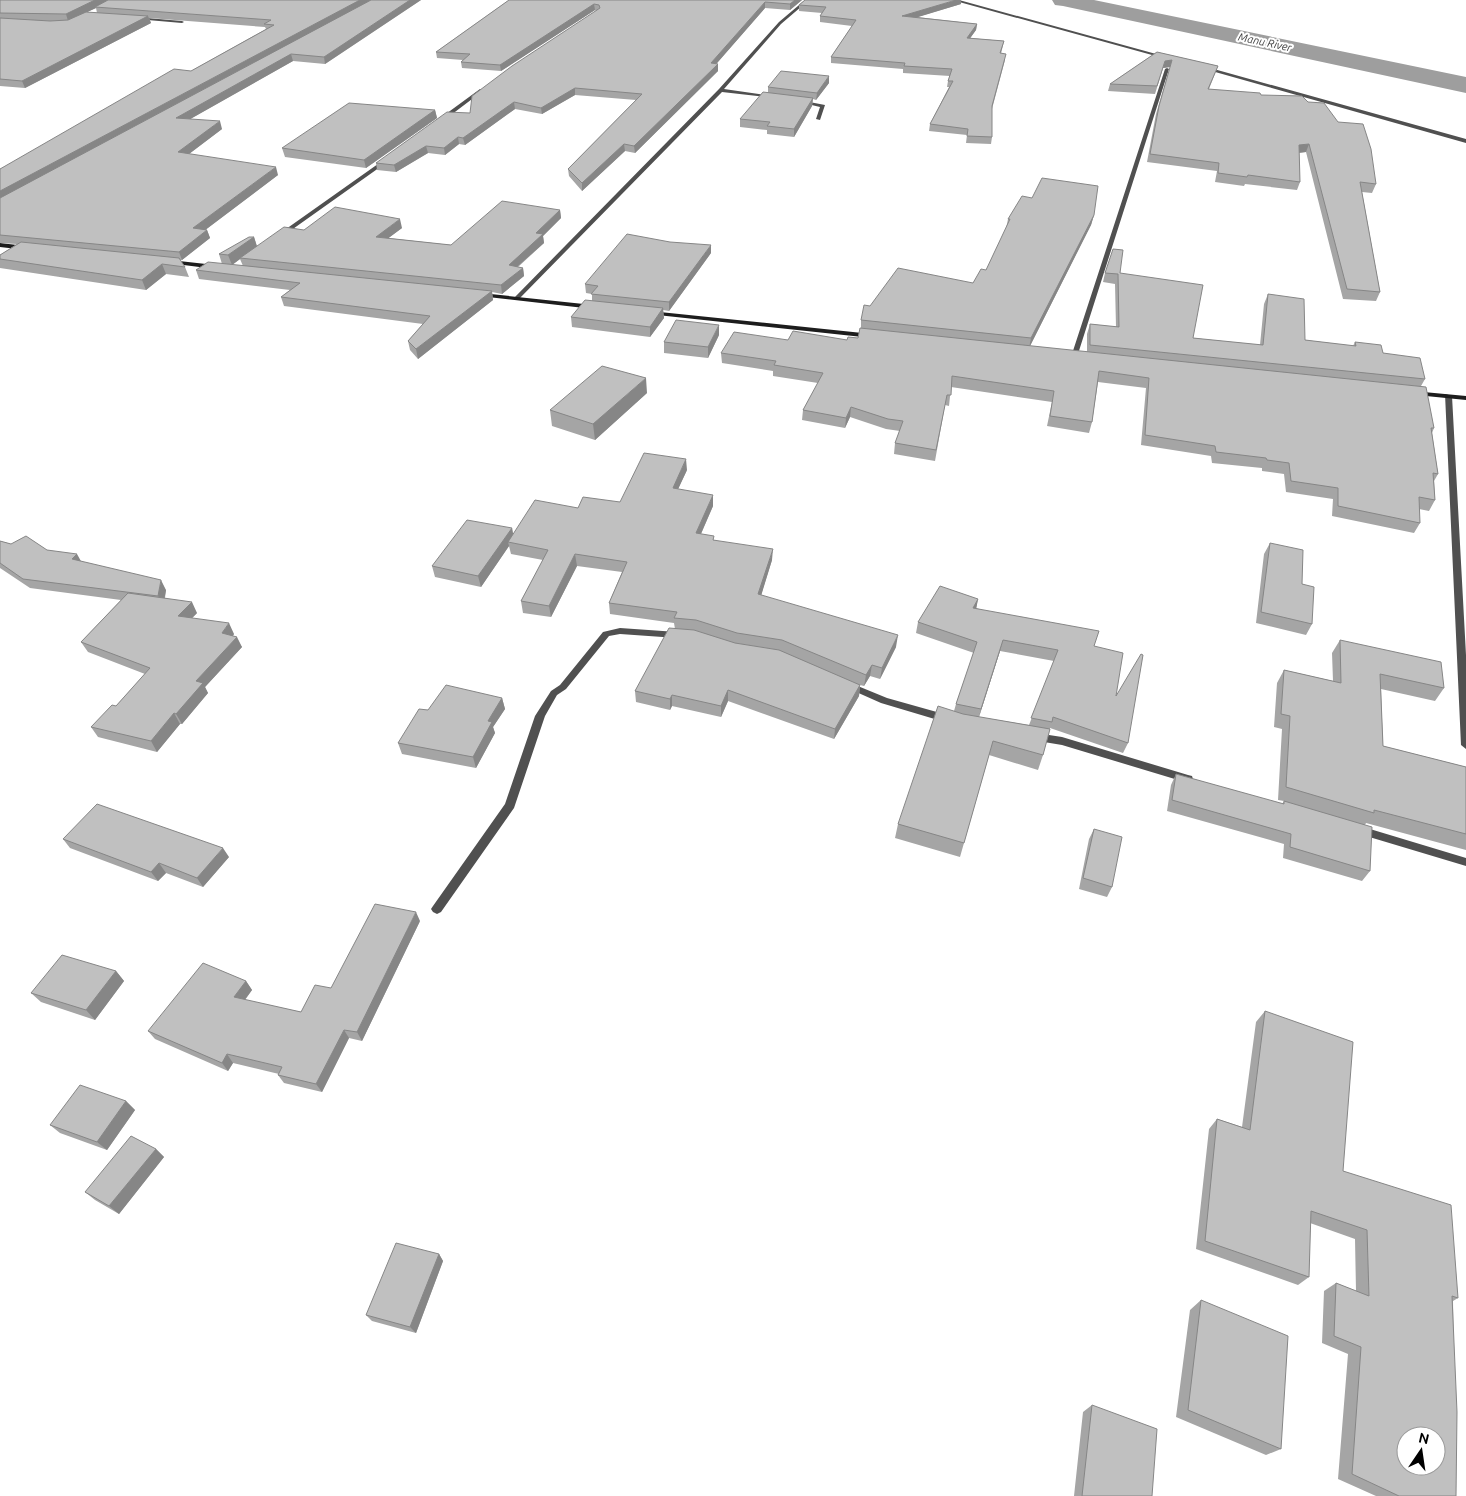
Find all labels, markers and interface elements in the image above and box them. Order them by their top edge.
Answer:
water label: Manu River [1237,30,1294,54]
north arrow [1396,1426,1446,1476]
text: N [1417,1429,1431,1447]

